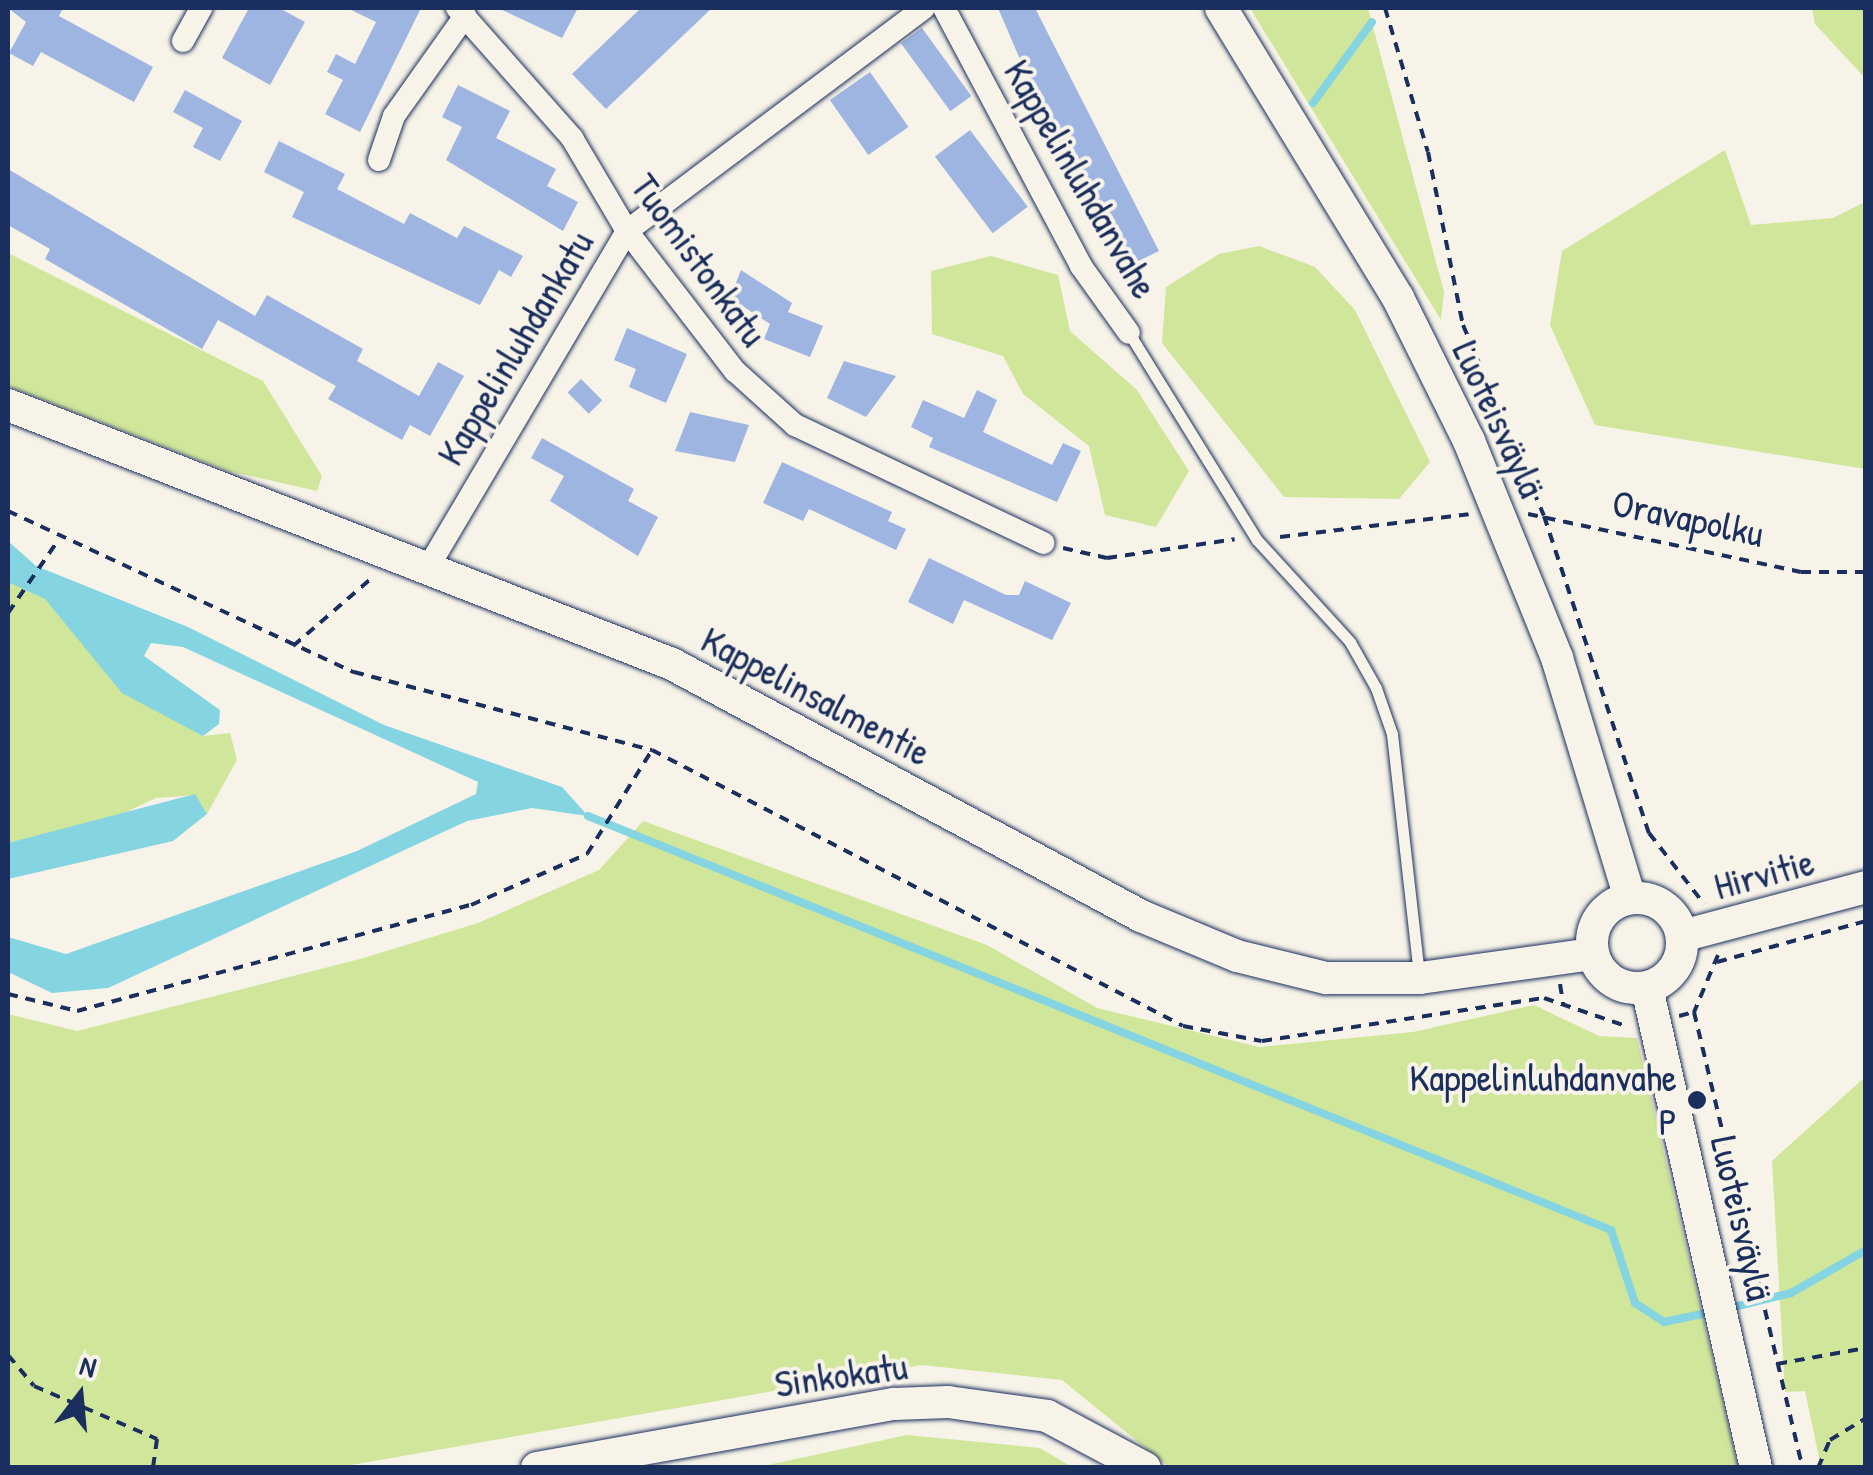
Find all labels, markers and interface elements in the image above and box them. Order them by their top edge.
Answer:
street label: Kappelinluhdanvahe [994,52,1168,306]
street label: Tuomistonkatu [621,165,777,355]
street label: Kappelinluhdankatu [427,223,603,473]
street label: Luoteisväylä [1443,334,1555,504]
street label: Oravapolku [1608,480,1768,556]
street label: Kappelinsalmentie [694,617,938,775]
street label: Hirvitie [1709,839,1819,909]
place label: Kappelinluhdanvahe P [1409,1055,1677,1144]
marker: Kappelinluhdanvahe P [1686,1089,1708,1111]
street label: Luoteisväylä [1701,1131,1783,1305]
street label: Sinkokatu [772,1343,910,1407]
north arrow [30,1345,130,1445]
text: N [76,1346,101,1386]

